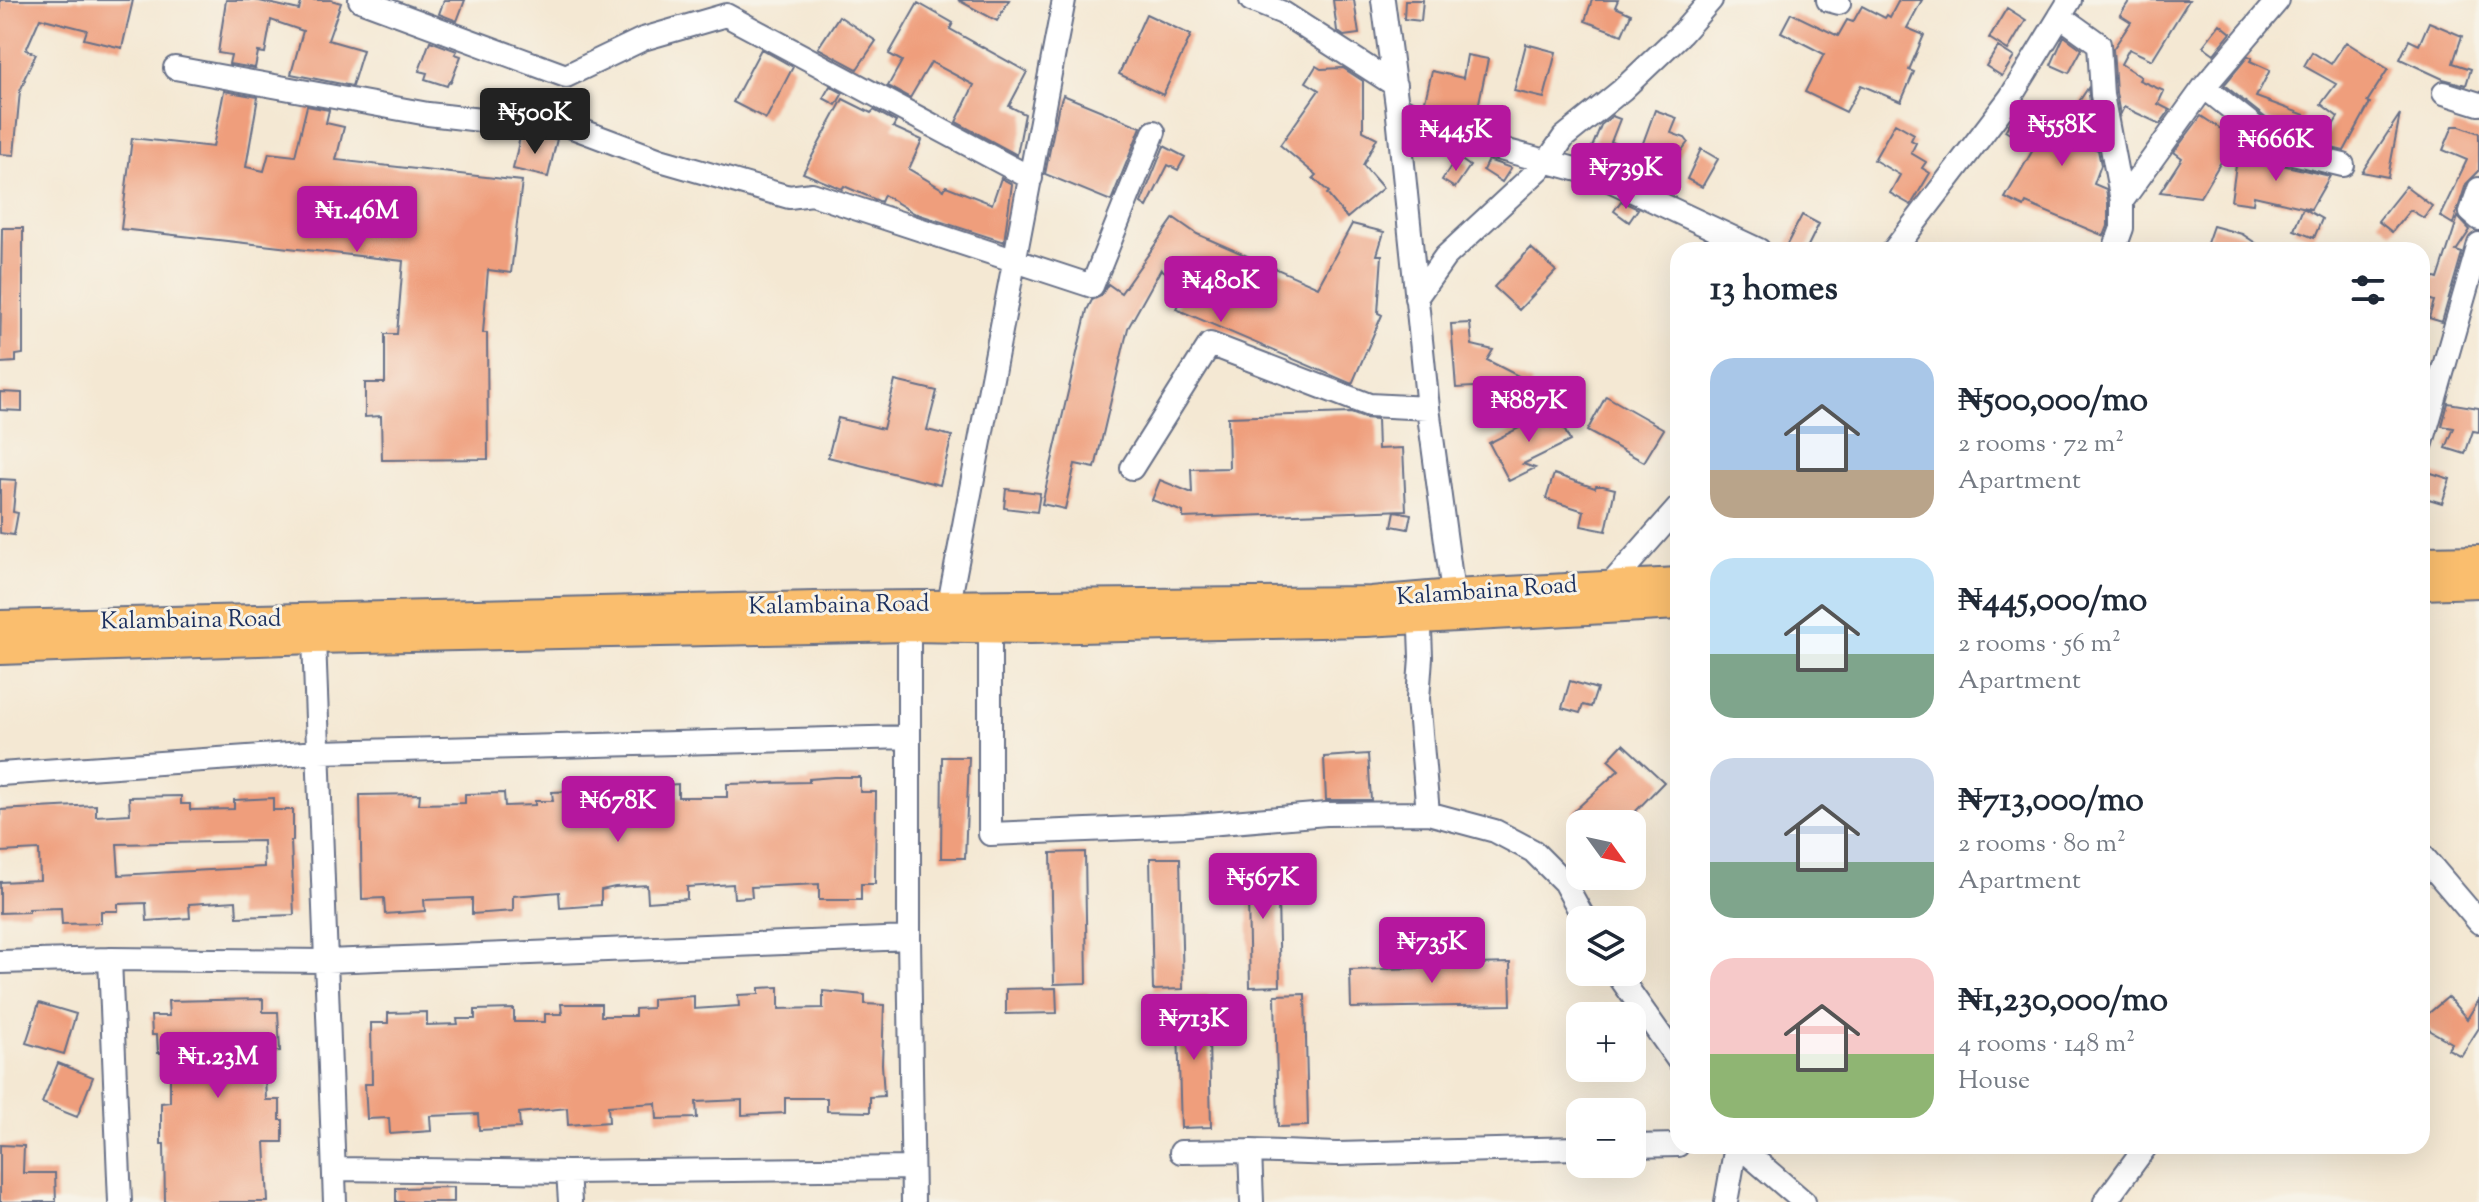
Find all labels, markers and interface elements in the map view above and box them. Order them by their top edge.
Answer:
pin: ₦500K [479,88,591,156]
text: ₦500K [498,95,572,132]
pin: ₦558K [2006,100,2118,168]
pin: ₦445K [1400,105,1512,173]
text: ₦558K [2028,107,2096,144]
text: ₦445K [1420,112,1492,149]
pin: ₦666K [2220,115,2332,183]
text: ₦666K [2238,122,2314,159]
pin: ₦739K [1570,143,1682,211]
text: ₦739K [1589,150,1663,187]
pin: ₦1.46M [292,186,422,254]
text: ₦1.46M [315,193,399,230]
pin: ₦480K [1165,256,1277,324]
text: ₦480K [1182,263,1260,300]
text: 13 homes [1710,266,1838,315]
icon: filters [2346,268,2390,312]
pin: ₦887K [1473,376,1585,444]
text: ₦500,000/mo [1958,377,2148,426]
text: ₦887K [1491,383,1567,420]
icon: home [1774,390,1870,486]
text: 2 rooms · 72 m² [1958,426,2124,463]
text: Apartment [1958,463,2081,500]
street label: Kalambaina Road [1395,569,1579,615]
text: ₦445,000/mo [1958,577,2147,626]
street label: Kalambaina Road [748,587,930,625]
icon: home [1774,590,1870,686]
street label: Kalambaina Road [100,602,282,640]
text: 2 rooms · 56 m² [1958,626,2121,663]
text: Apartment [1958,663,2081,700]
pin: ₦678K [562,776,674,844]
text: ₦713,000/mo [1958,777,2144,826]
text: ₦678K [580,783,656,820]
icon: home [1774,790,1870,886]
north arrow [1566,810,1646,890]
map controls [1566,810,1646,1178]
text: 2 rooms · 80 m² [1958,826,2126,863]
pin: ₦567K [1207,853,1319,921]
text: ₦567K [1227,860,1299,897]
text: Apartment [1958,863,2081,900]
button: layers [1566,906,1646,986]
pin: ₦735K [1376,917,1488,985]
text: ₦735K [1397,924,1467,961]
text: ₦1,230,000/mo [1958,977,2168,1026]
icon: home [1774,990,1870,1086]
pin: ₦713K [1138,994,1250,1062]
text: ₦713K [1159,1001,1229,1038]
button: + [1566,1002,1646,1082]
text: 4 rooms · 148 m² [1958,1026,2135,1063]
pin: ₦1.23M [153,1032,283,1100]
text: ₦1.23M [178,1039,258,1076]
text: House [1958,1063,2030,1100]
button: − [1566,1098,1646,1178]

